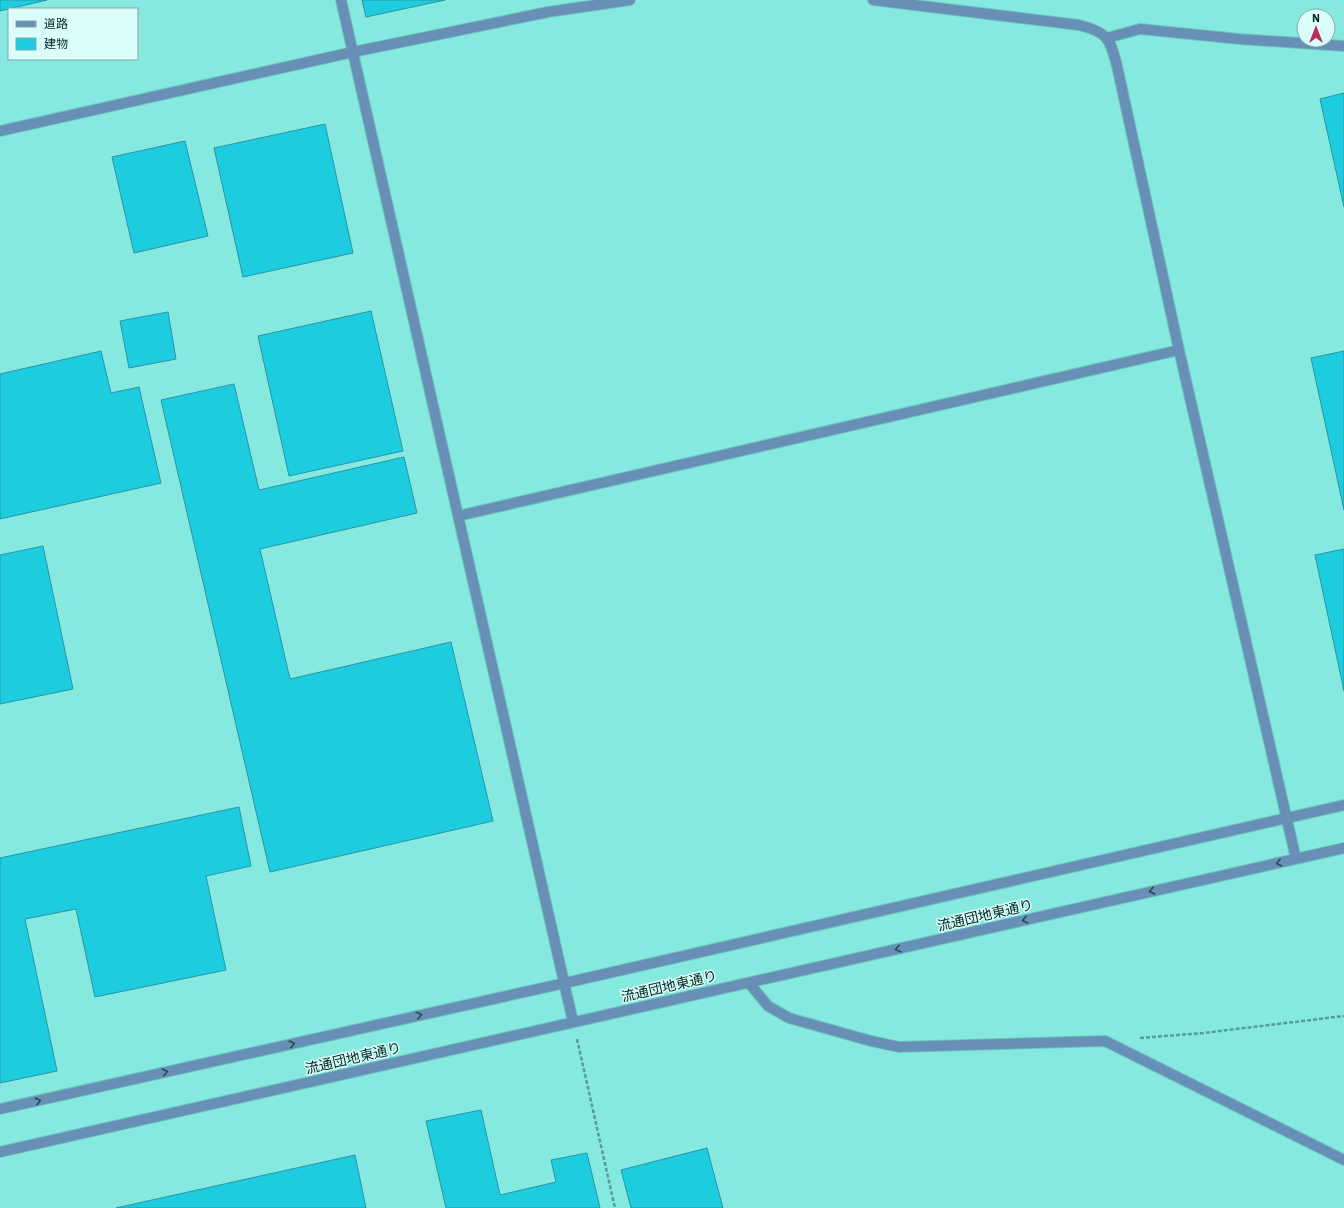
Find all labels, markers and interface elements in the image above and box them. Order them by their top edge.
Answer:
legend [8,8,138,60]
north arrow [1296,8,1336,48]
text: N [1312,11,1320,25]
text: 道路 [44,16,68,31]
text: 建物 [44,36,68,51]
one-way arrow [1275,858,1282,866]
one-way arrow [1149,887,1155,895]
street label: 流通団地東通り [935,895,1035,935]
one-way arrow [1022,916,1028,924]
one-way arrow [895,944,901,952]
street label: 流通団地東通り [619,966,719,1006]
one-way arrow [415,1012,422,1020]
street label: 流通団地東通り [303,1038,403,1078]
one-way arrow [289,1040,295,1048]
one-way arrow [162,1069,168,1077]
one-way arrow [35,1097,41,1105]

